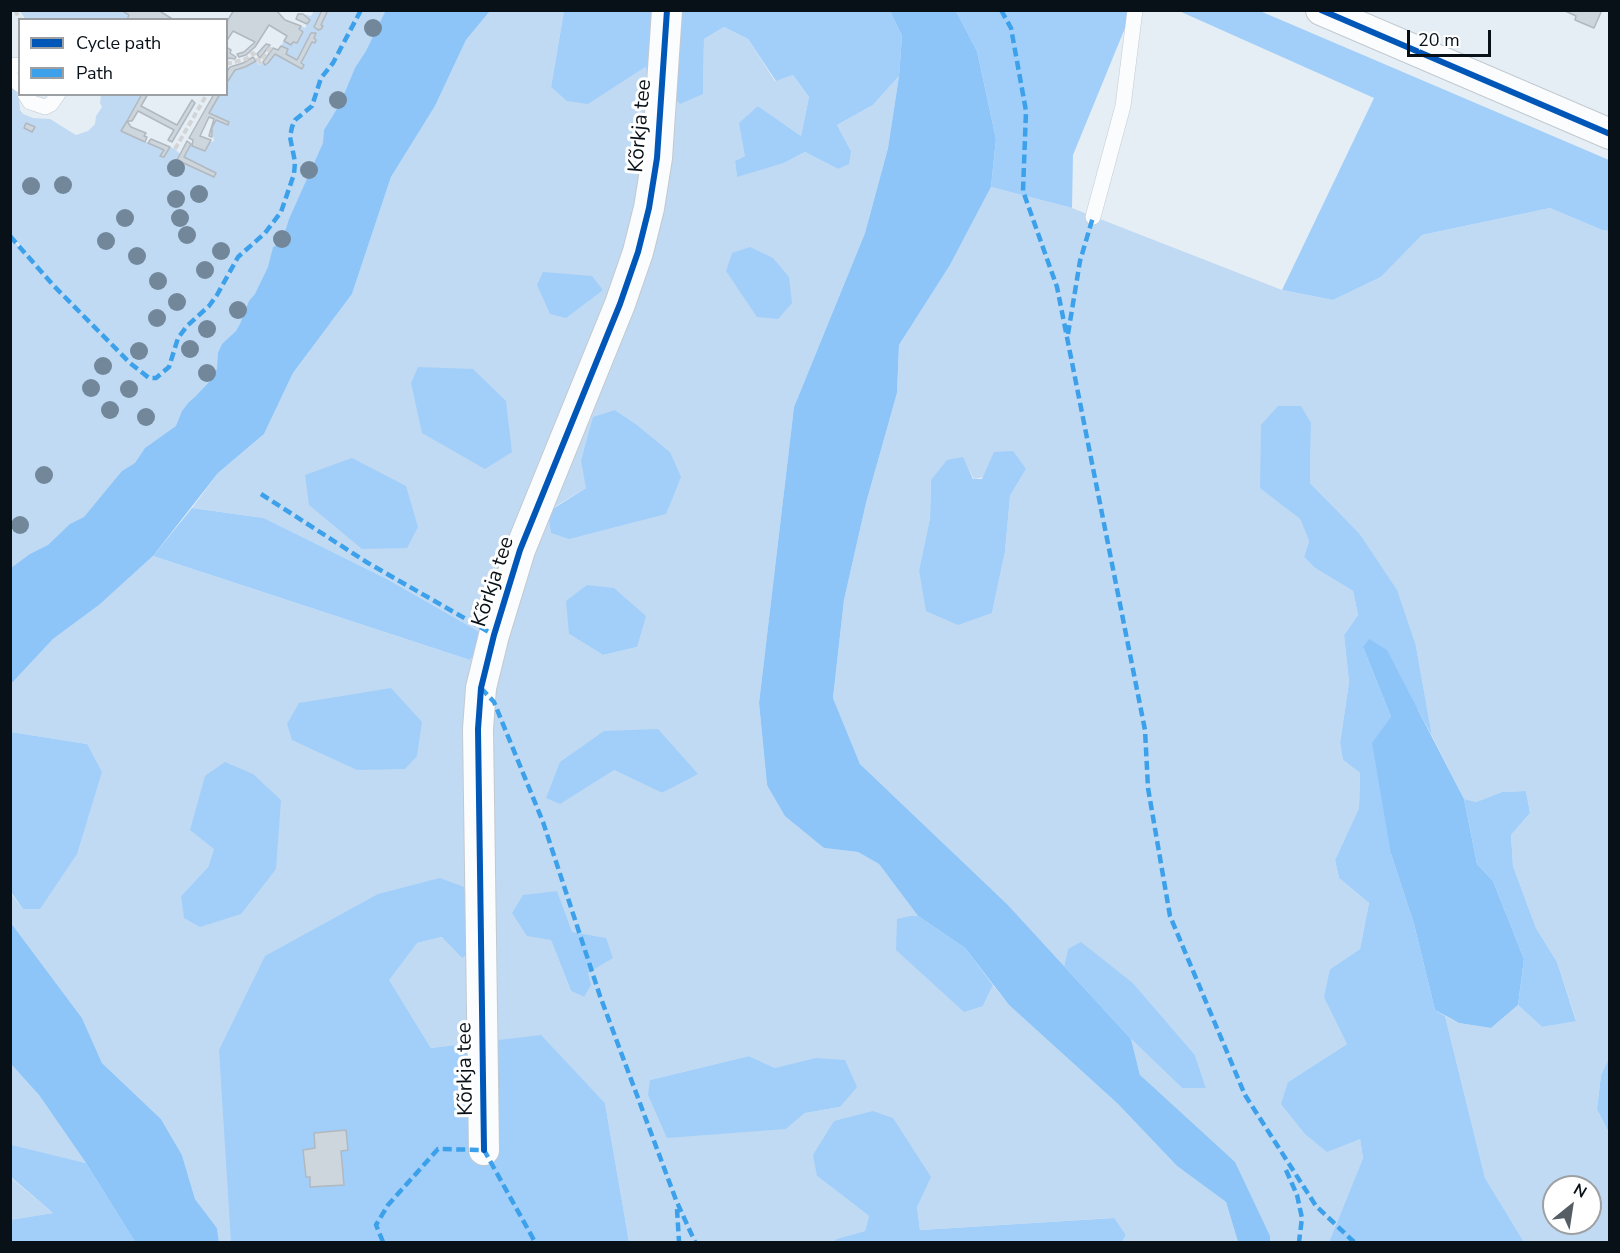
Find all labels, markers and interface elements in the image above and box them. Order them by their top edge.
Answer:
legend [18,18,228,96]
scale bar [1410,18,1494,56]
text: 20 m [1418,28,1460,52]
text: Cycle path [76,31,161,55]
text: Path [76,61,113,85]
street label: Kõrkja tee [624,78,658,174]
street label: Kõrkja tee [468,534,520,630]
street label: Kõrkja tee [453,1022,479,1116]
north arrow [1542,1175,1602,1235]
text: N [1569,1179,1591,1204]

